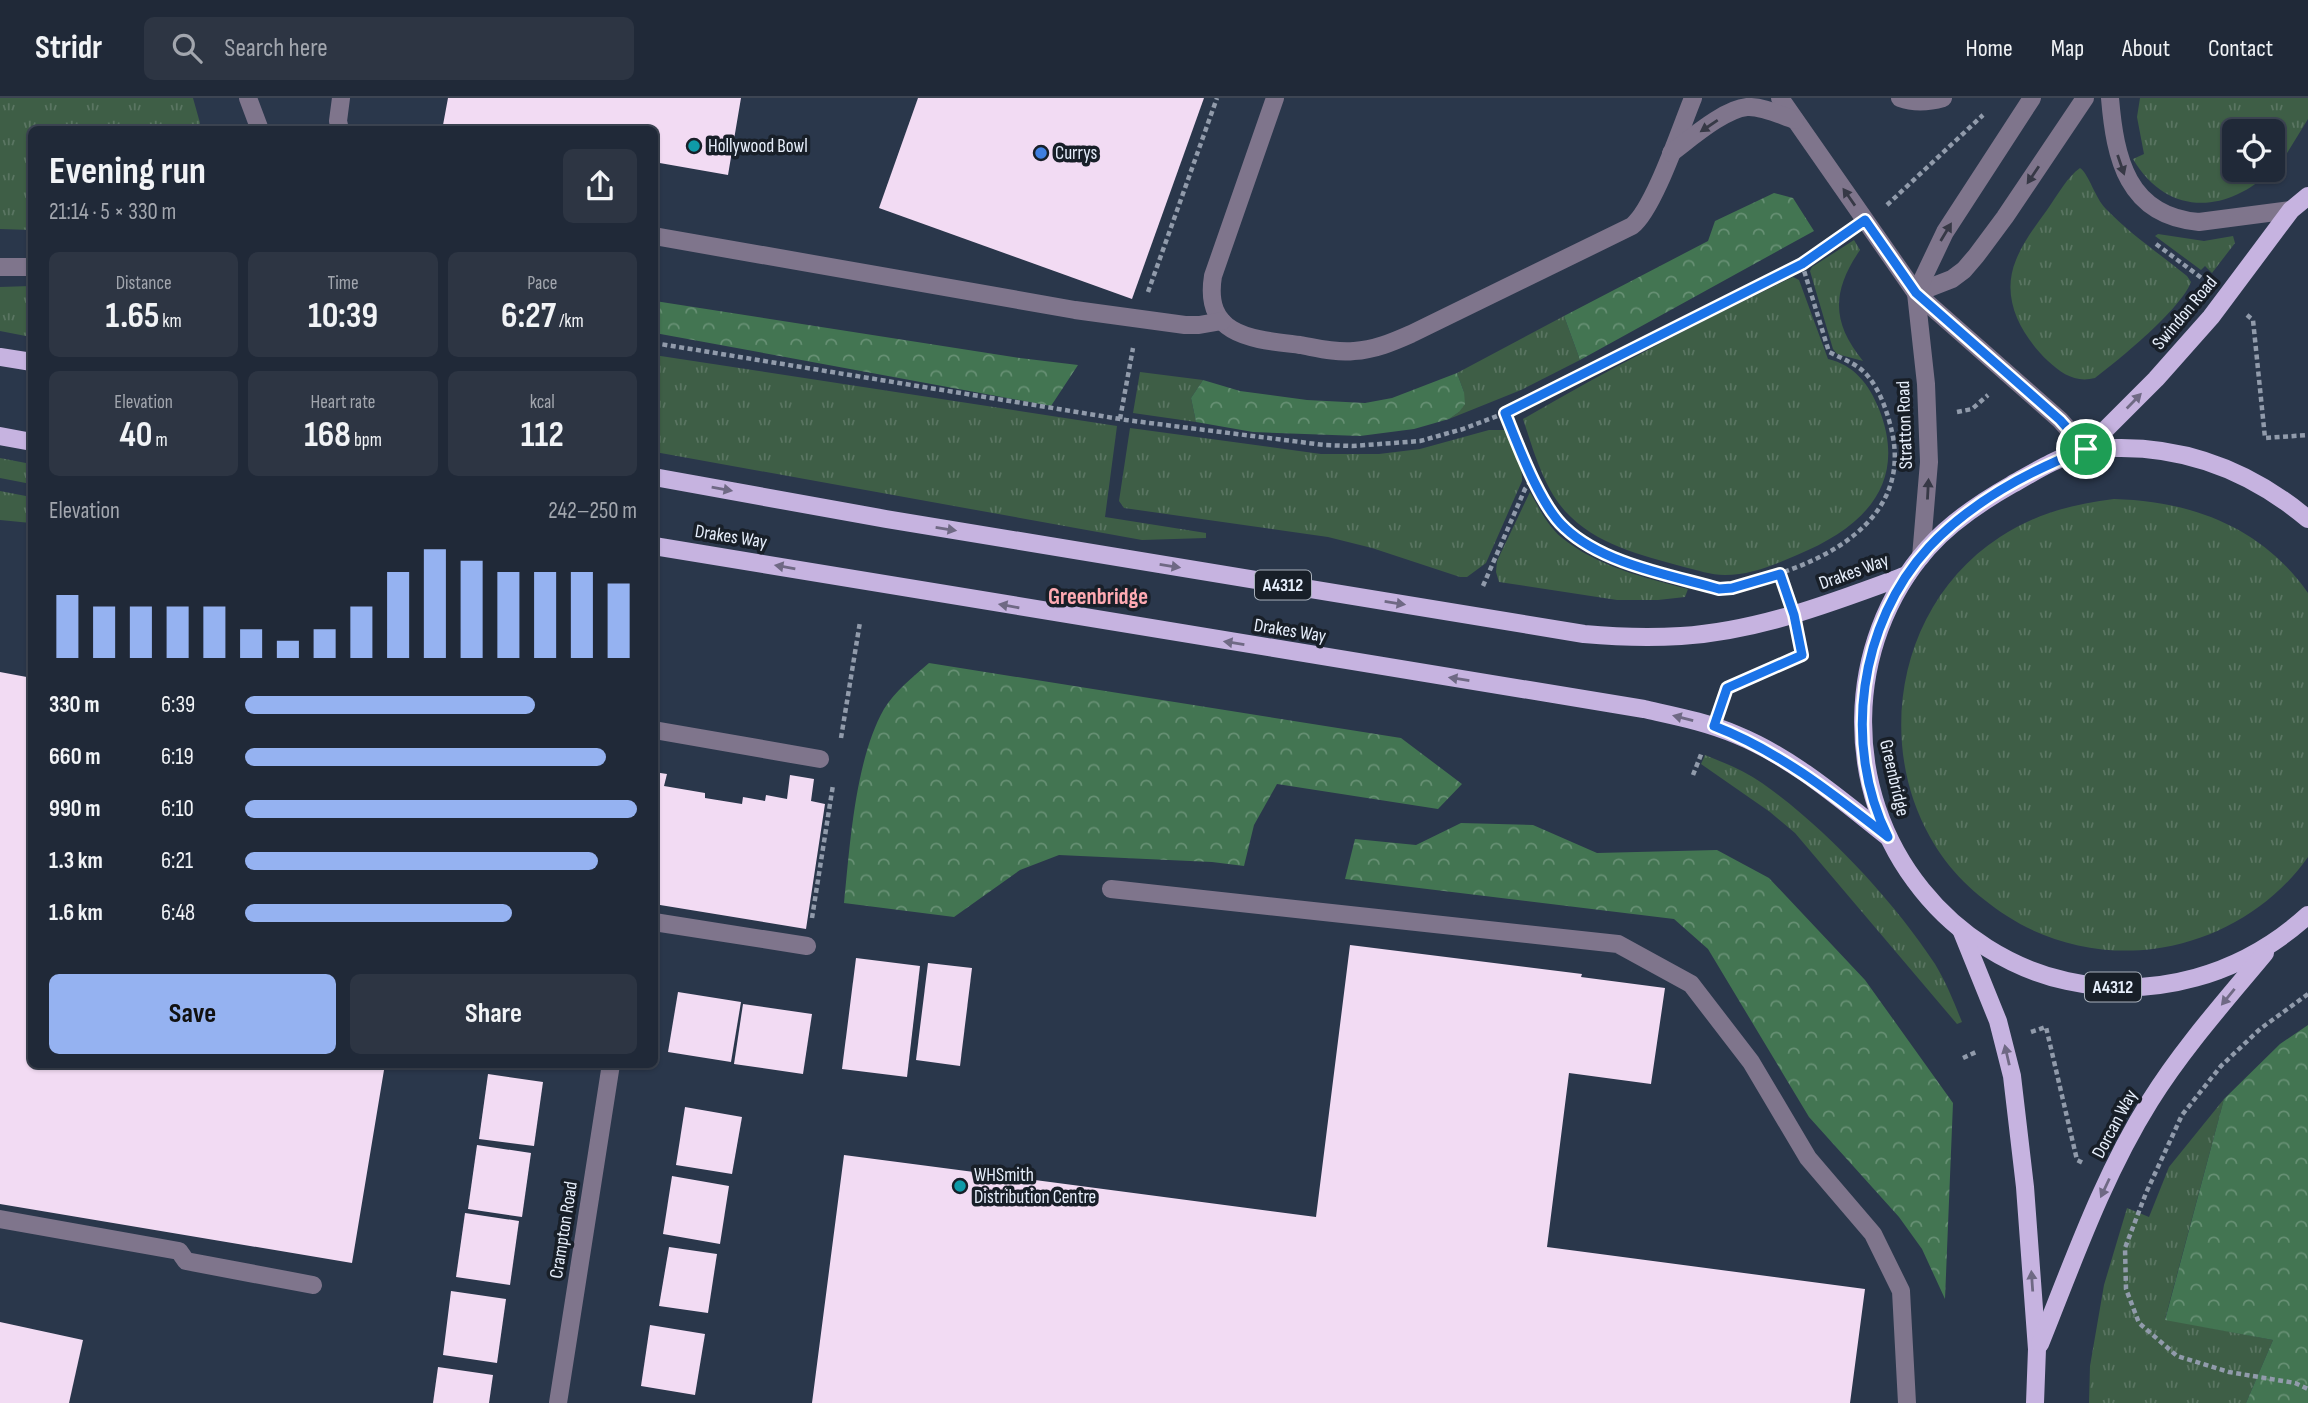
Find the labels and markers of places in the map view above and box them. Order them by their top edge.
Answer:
place label: Hollywood Bowl [708,135,808,158]
marker: Hollywood Bowl [686,138,702,154]
place label: Currys [1055,142,1097,165]
marker: Currys [1033,145,1049,161]
pin [2056,419,2116,479]
place label: WHSmith Distribution Centre [974,1164,1096,1209]
marker: WHSmith Distribution Centre [952,1178,968,1194]

